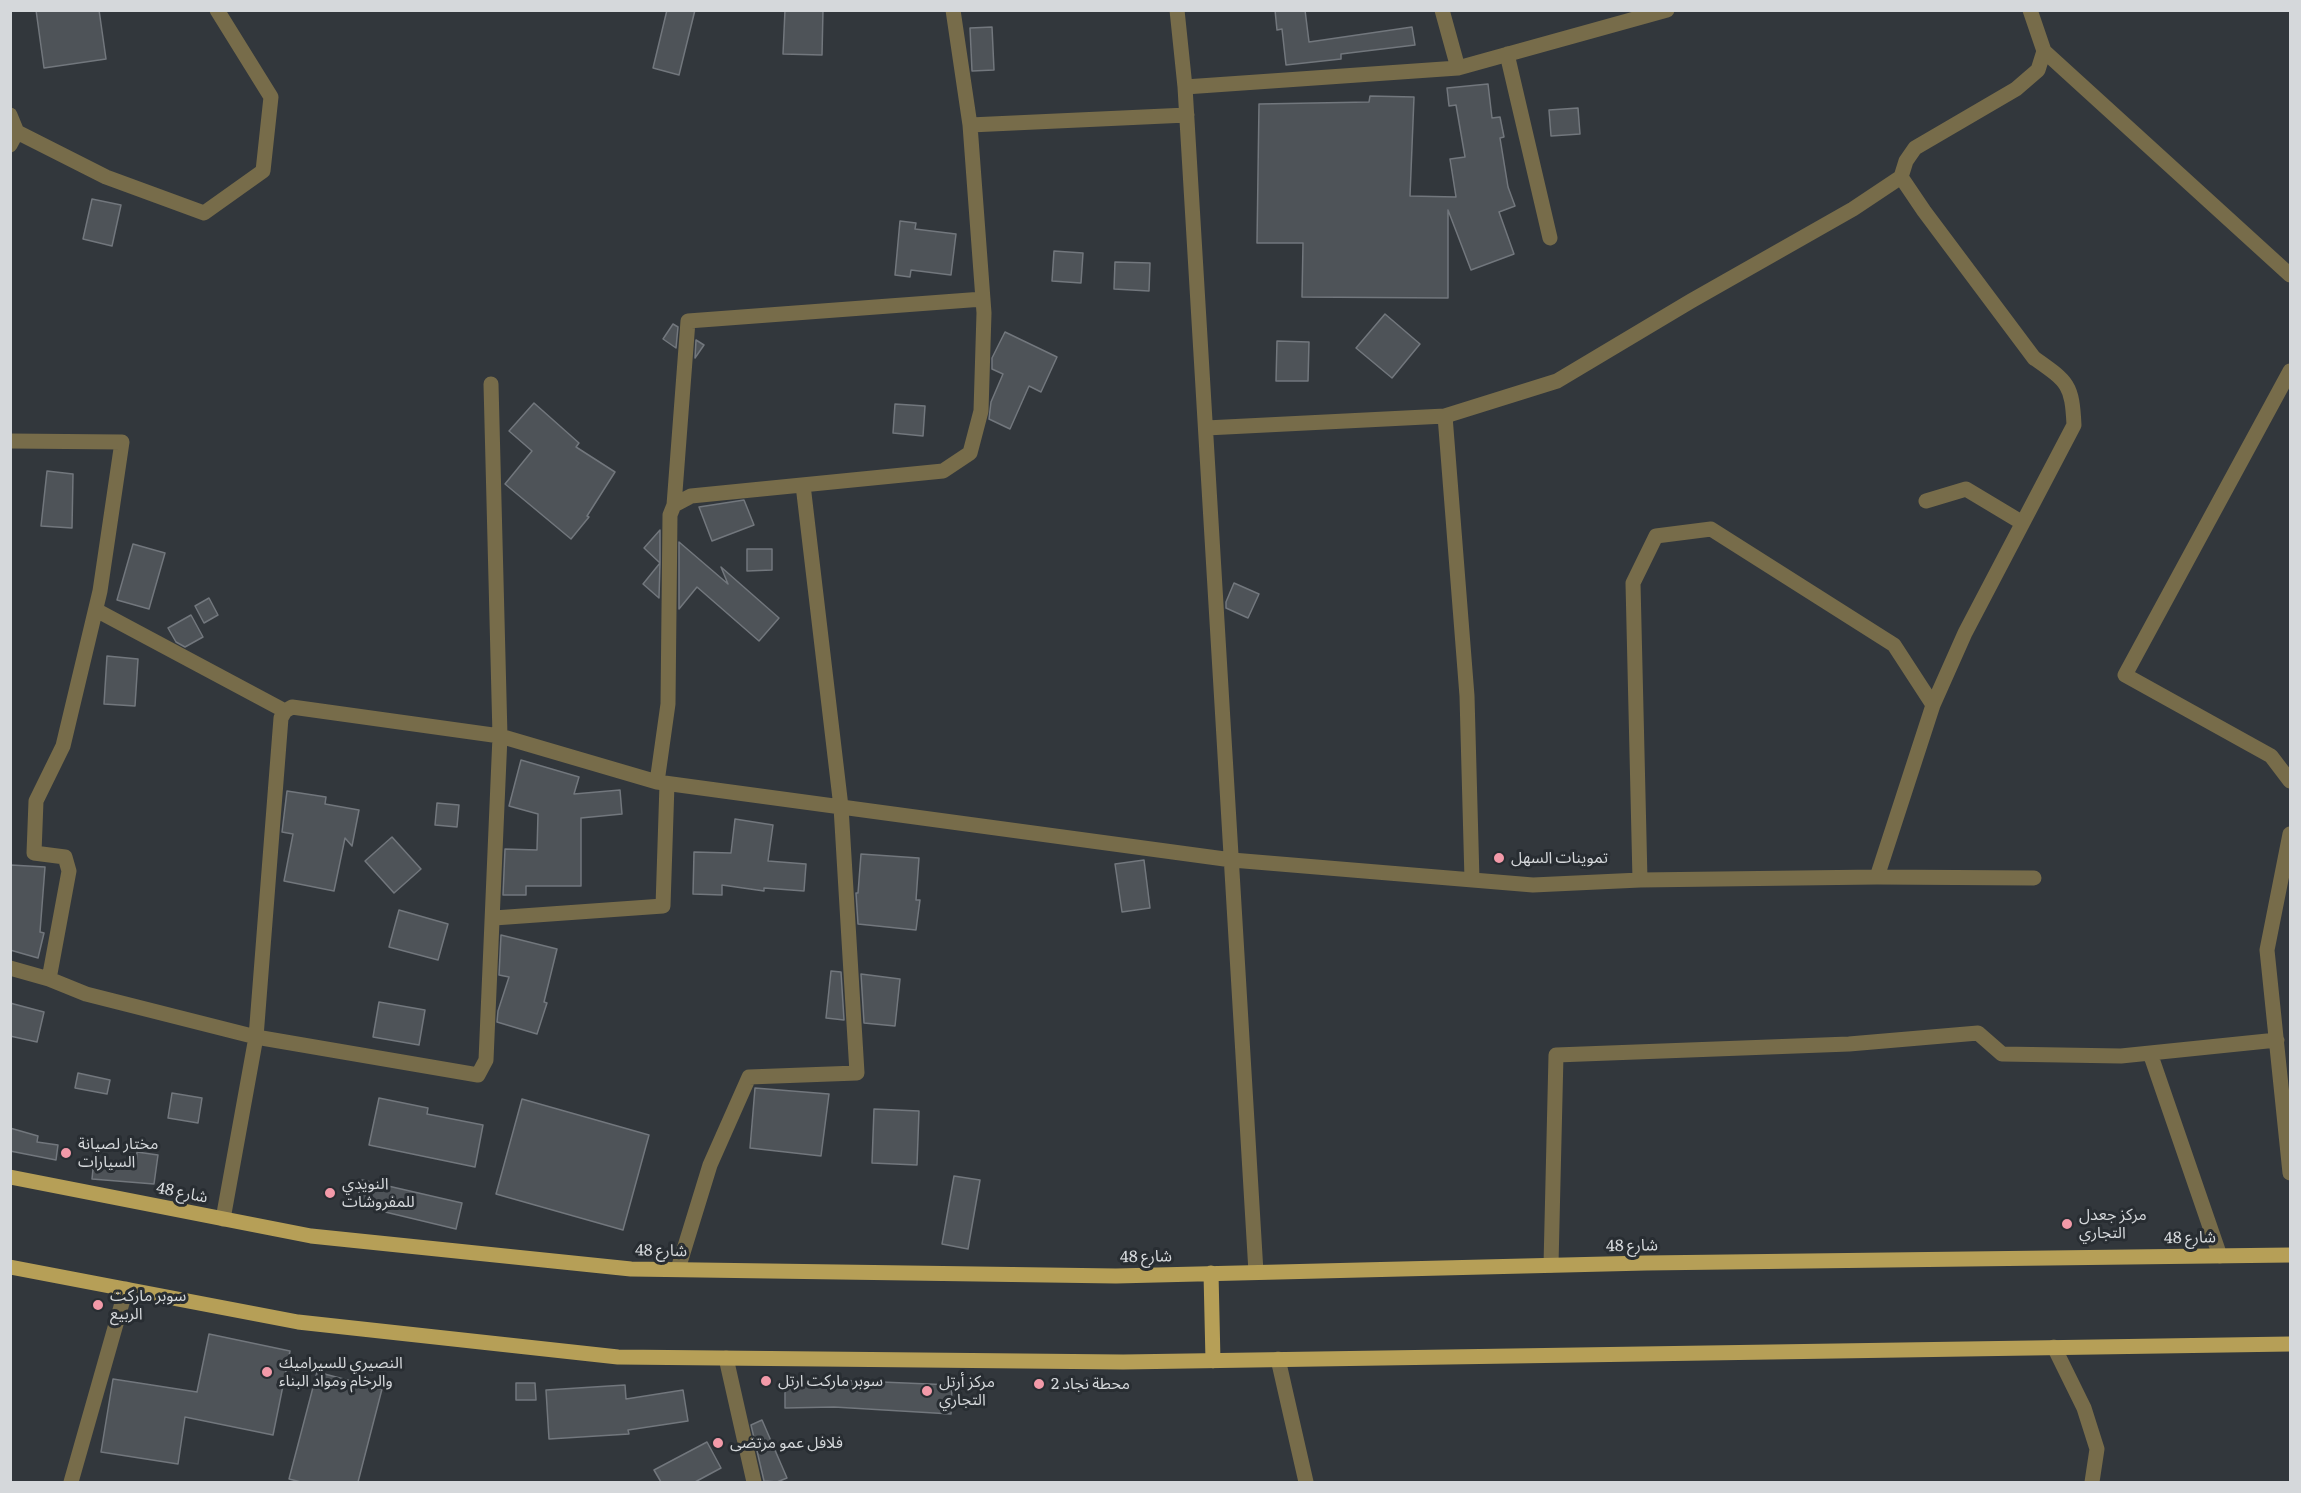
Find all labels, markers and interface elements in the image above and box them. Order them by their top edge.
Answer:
place label: تموينات السهل [1511,848,1608,868]
marker: تموينات السهل [1492,851,1506,865]
place label: مختار لصيانة السيارات [78,1134,158,1172]
marker: مختار لصيانة السيارات [59,1146,73,1160]
place label: النويدي للمفروشات [342,1174,415,1212]
street label: شارع 48 [155,1179,209,1207]
marker: النويدي للمفروشات [323,1186,337,1200]
place label: مركز جعدل التجاري [2079,1205,2147,1243]
marker: مركز جعدل التجاري [2060,1217,2074,1231]
street label: شارع 48 [2164,1228,2216,1248]
street label: شارع 48 [1606,1236,1658,1256]
street label: شارع 48 [635,1241,687,1261]
street label: شارع 48 [1120,1247,1172,1267]
place label: سوبر ماركت الربيع [110,1286,186,1324]
marker: سوبر ماركت الربيع [91,1298,105,1312]
place label: النصيري للسيراميك والرخام ومواد البناء [279,1353,403,1391]
marker: النصيري للسيراميك والرخام ومواد البناء [260,1365,274,1379]
place label: سوبر ماركت ارتل [778,1371,883,1391]
place label: مركز أرتل التجاري [939,1372,995,1410]
marker: سوبر ماركت ارتل [759,1374,773,1388]
place label: محطة نجاد 2 [1051,1374,1130,1394]
marker: محطة نجاد 2 [1032,1377,1046,1391]
marker: مركز أرتل التجاري [920,1384,934,1398]
place label: فلافل عمو مرتضى [730,1433,843,1453]
marker: فلافل عمو مرتضى [711,1436,725,1450]

